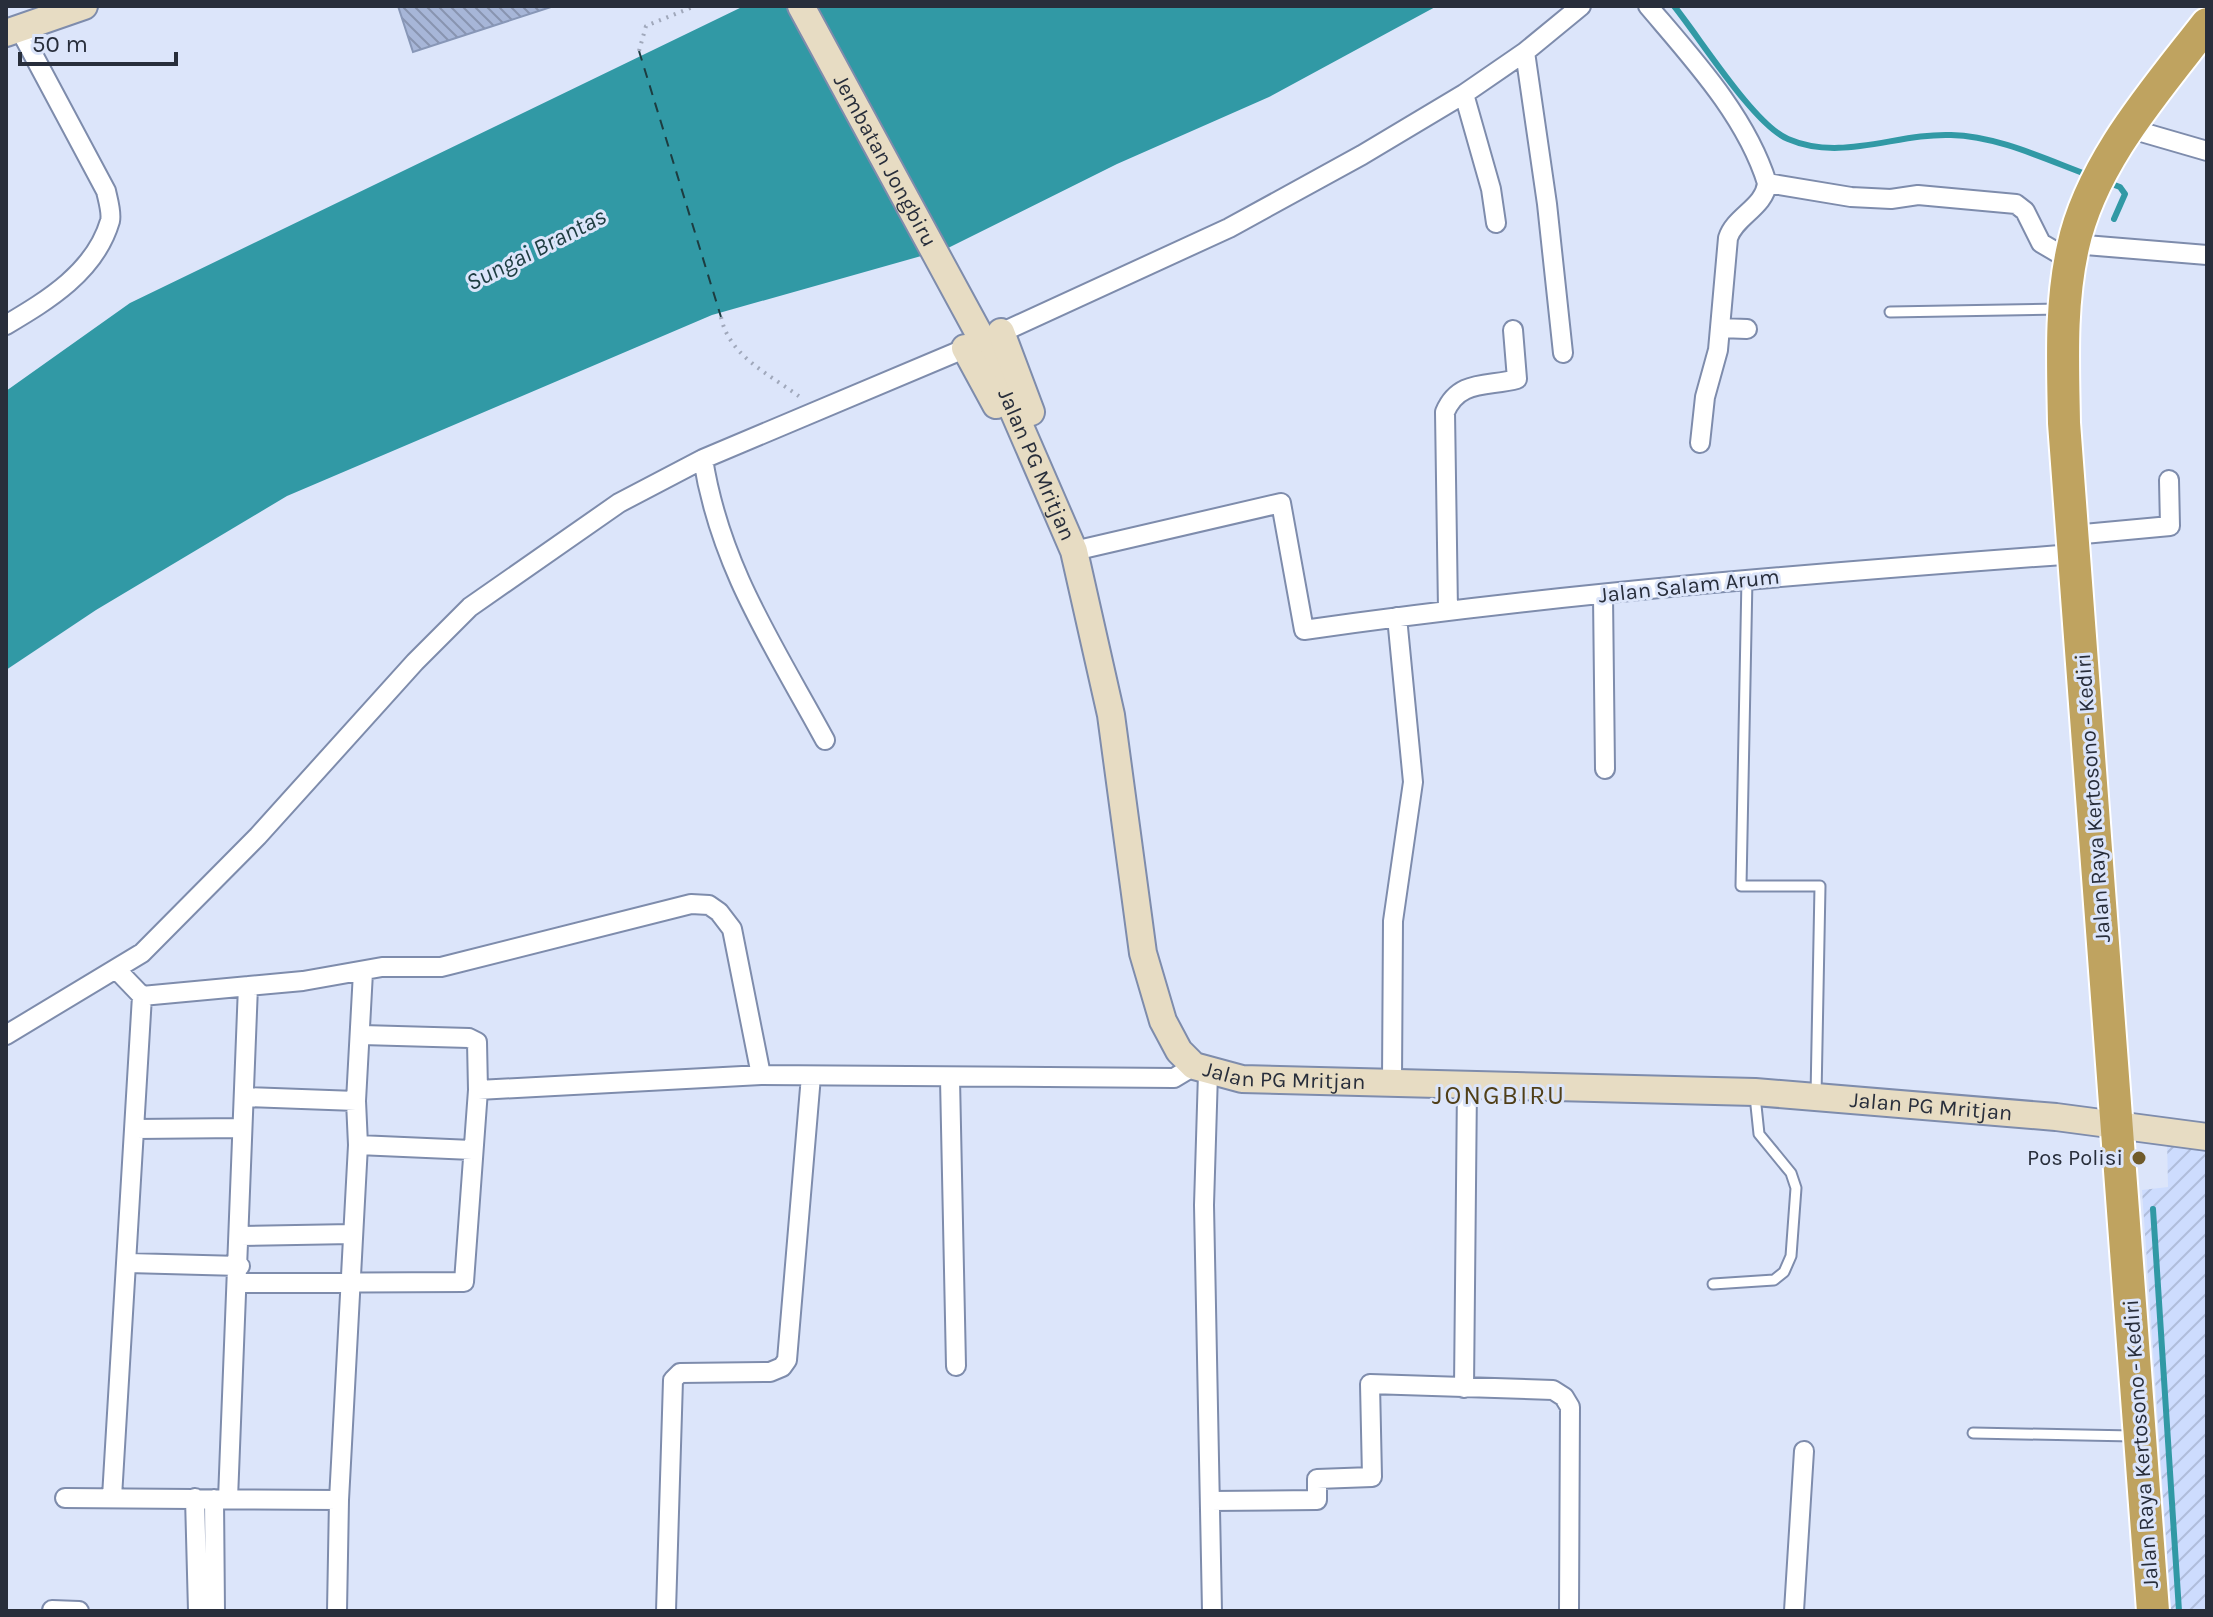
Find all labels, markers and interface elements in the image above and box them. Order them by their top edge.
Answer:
scale bar [20,16,176,66]
text: 50 m [32,30,88,58]
street label: Jembatan Jongbiru [828,70,942,251]
water label: Sungai Brantas [461,202,611,296]
street label: Jalan PG Mritjan [992,385,1081,545]
street label: Jalan Salam Arum [1597,564,1781,608]
street label: Jalan Raya Kertosono - Kediri [2070,653,2116,943]
street label: Jalan PG Mritjan [1200,1056,1366,1095]
district label: JONGBIRU [1432,1080,1566,1111]
street label: Jalan PG Mritjan [1849,1087,2013,1126]
place label: Pos Polisi [2027,1145,2123,1171]
marker: Pos Polisi [2130,1149,2148,1167]
street label: Jalan Raya Kertosono - Kediri [2118,1299,2164,1589]

